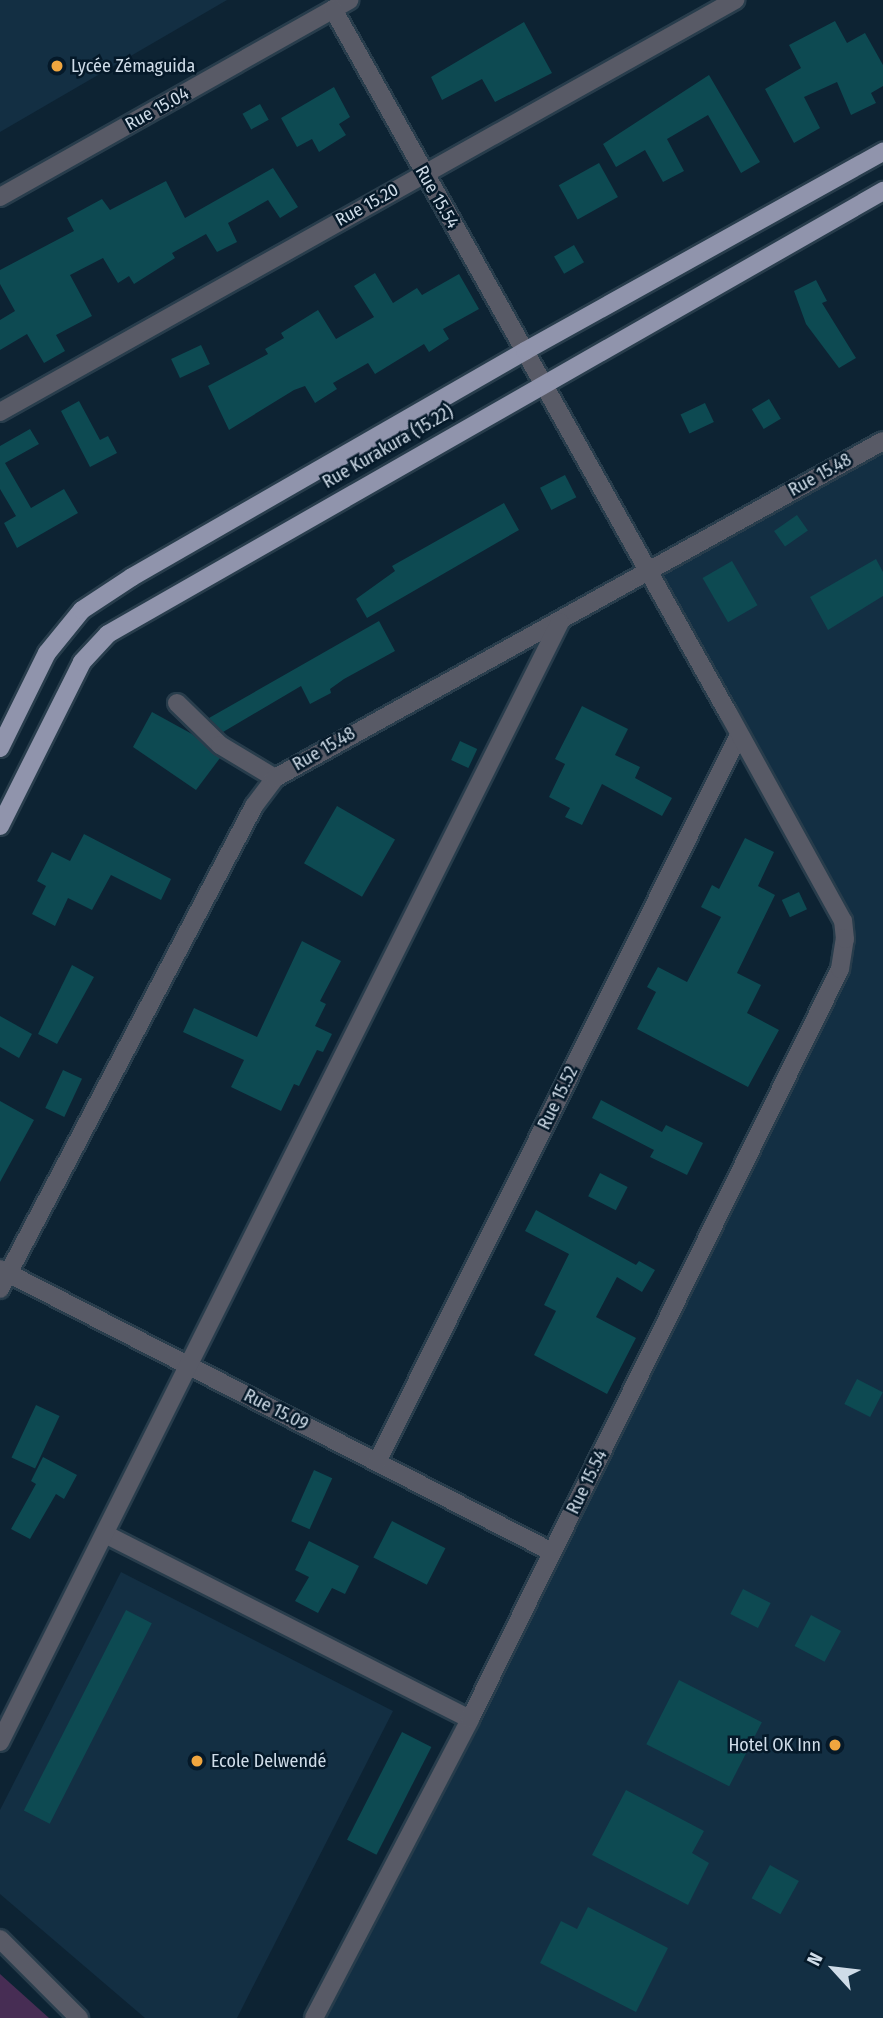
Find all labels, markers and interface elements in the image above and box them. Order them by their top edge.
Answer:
place label: Lycée Zémaguida [71,55,195,77]
marker: Lycée Zémaguida [49,58,65,74]
street label: Rue 15.04 [121,83,193,135]
street label: Rue 15.54 [410,162,464,232]
street label: Rue 15.20 [332,179,402,231]
street label: Rue Kurakura (15.22) [319,401,457,493]
street label: Rue 15.48 [785,449,855,501]
street label: Rue 15.48 [289,723,359,775]
street label: Rue 15.52 [533,1063,583,1133]
street label: Rue 15.09 [240,1385,312,1435]
street label: Rue 15.54 [562,1446,612,1518]
place label: Hotel OK Inn [728,1734,821,1756]
marker: Hotel OK Inn [827,1737,843,1753]
place label: Ecole Delwendé [211,1750,327,1772]
marker: Ecole Delwendé [189,1753,205,1769]
north arrow [799,1934,869,2004]
text: N [802,1949,828,1970]

